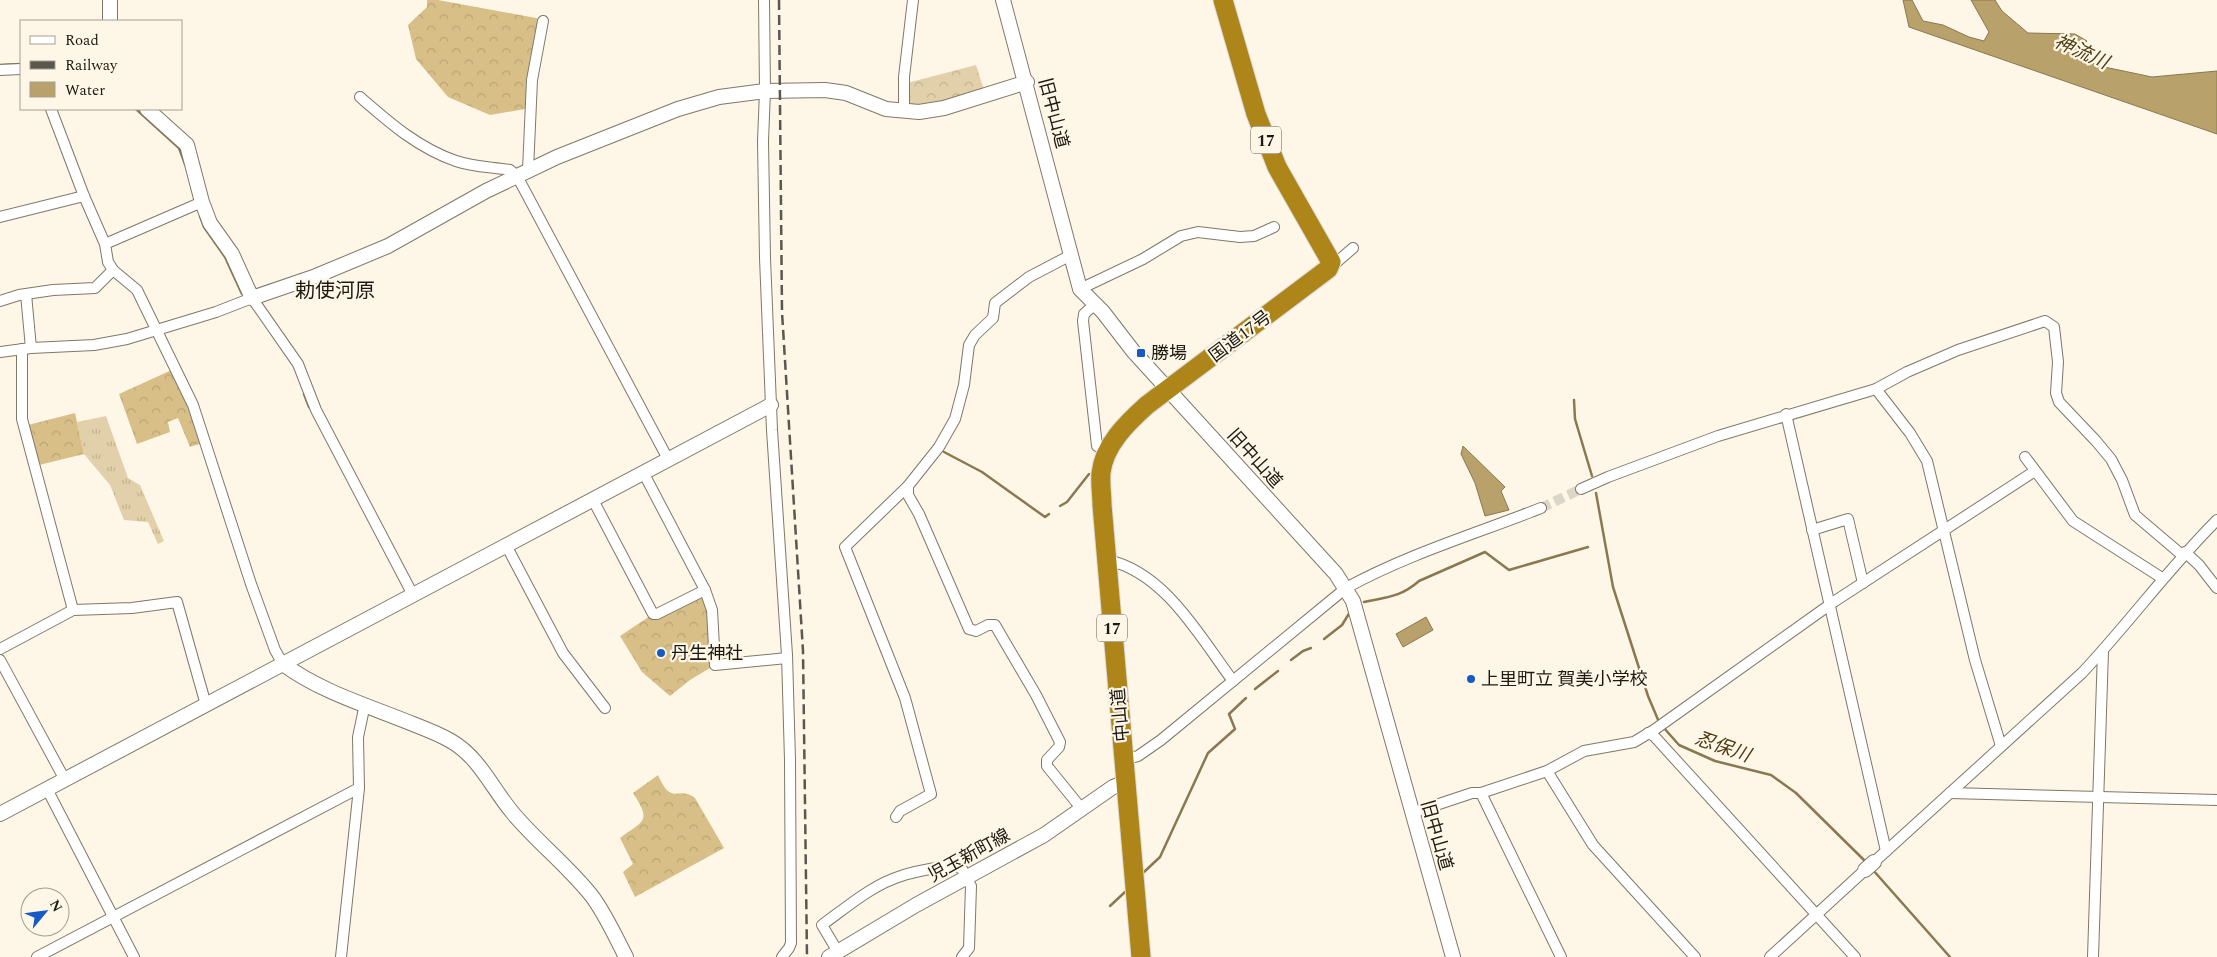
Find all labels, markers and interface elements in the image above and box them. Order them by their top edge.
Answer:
legend [20,20,182,110]
water label: 神流川 [2049,28,2115,78]
text: Road [65,29,99,52]
text: Railway [65,54,118,77]
street label: 旧中山道 [1031,75,1076,151]
text: Water [65,79,105,102]
road number: 17 [1251,126,1281,154]
district label: 勅使河原 [295,276,375,306]
street label: 国道17号 [1203,304,1277,369]
place label: 勝場 [1151,340,1187,367]
marker: 勝場 [1135,347,1147,359]
street label: 旧中山道 [1221,423,1289,494]
road number: 17 [1097,614,1127,641]
place label: 丹生神社 [671,640,743,667]
marker: 丹生神社 [655,647,667,659]
place label: 上里町立 賀美小学校 [1481,666,1648,693]
marker: 上里町立 賀美小学校 [1465,673,1477,685]
street label: 中山道 [1105,687,1136,743]
water label: 忍保川 [1691,724,1756,771]
street label: 旧中山道 [1414,797,1459,873]
street label: 児玉新町線 [923,822,1015,889]
north arrow [20,887,70,937]
text: N [44,896,68,916]

